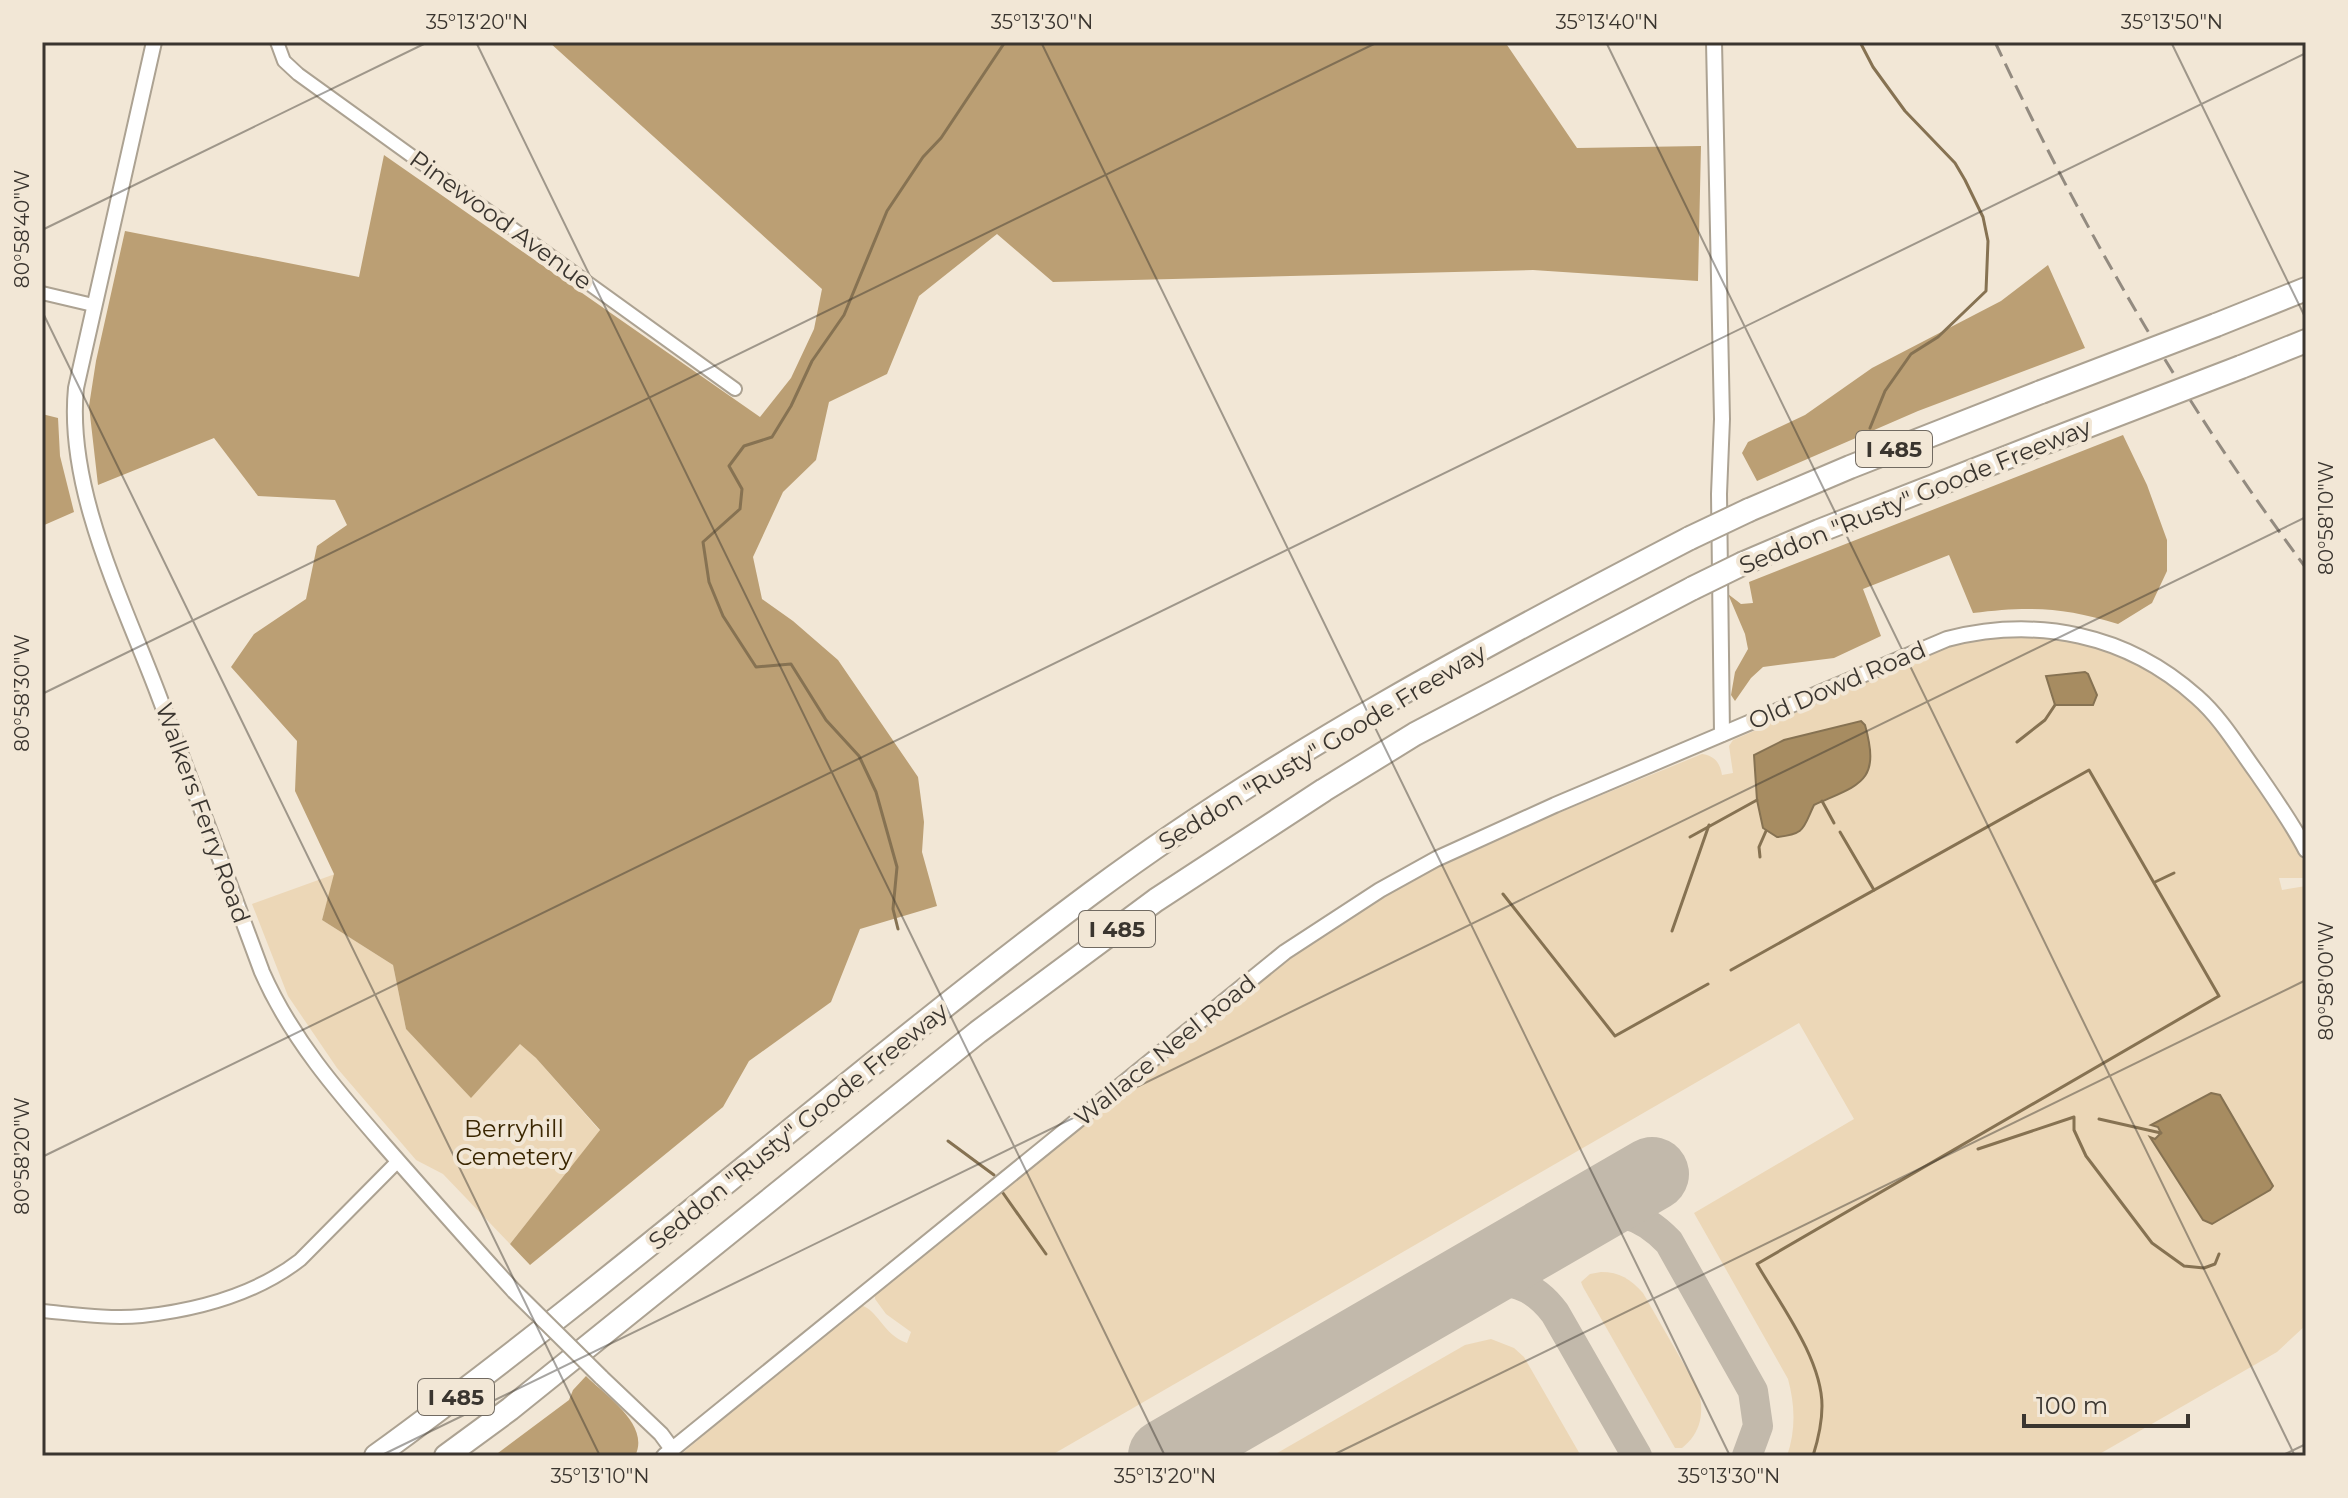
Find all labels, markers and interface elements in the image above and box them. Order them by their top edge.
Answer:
text: 35°13'20"N [426,10,528,34]
text: 35°13'30"N [991,10,1093,34]
text: 35°13'40"N [1555,10,1659,34]
text: 35°13'50"N [2121,10,2223,34]
street label: Pinewood Avenue [404,144,598,296]
text: 80°58'40"W [10,170,34,288]
street label: Seddon "Rusty" Goode Freeway [1735,412,2095,580]
road number: I 485 [1856,431,1932,467]
text: 80°58'10"W [2314,461,2338,575]
text: 80°58'30"W [10,634,34,752]
street label: Old Dowd Road [1744,635,1930,735]
street label: Seddon "Rusty" Goode Freeway [1153,638,1491,856]
street label: Walkers Ferry Road [150,699,256,927]
road number: I 485 [1079,911,1155,947]
text: 80°58'00"W [2314,921,2338,1041]
street label: Wallace Neel Road [1069,968,1261,1132]
street label: Seddon "Rusty" Goode Freeway [642,996,954,1256]
text: 80°58'20"W [10,1097,34,1215]
park label: Berryhill Cemetery [455,1114,573,1171]
scale bar [2024,1378,2188,1428]
road number: I 485 [418,1379,494,1415]
text: 100 m [2036,1391,2108,1420]
text: 35°13'10"N [551,1464,649,1488]
text: 35°13'20"N [1114,1464,1216,1488]
text: 35°13'30"N [1678,1464,1780,1488]

